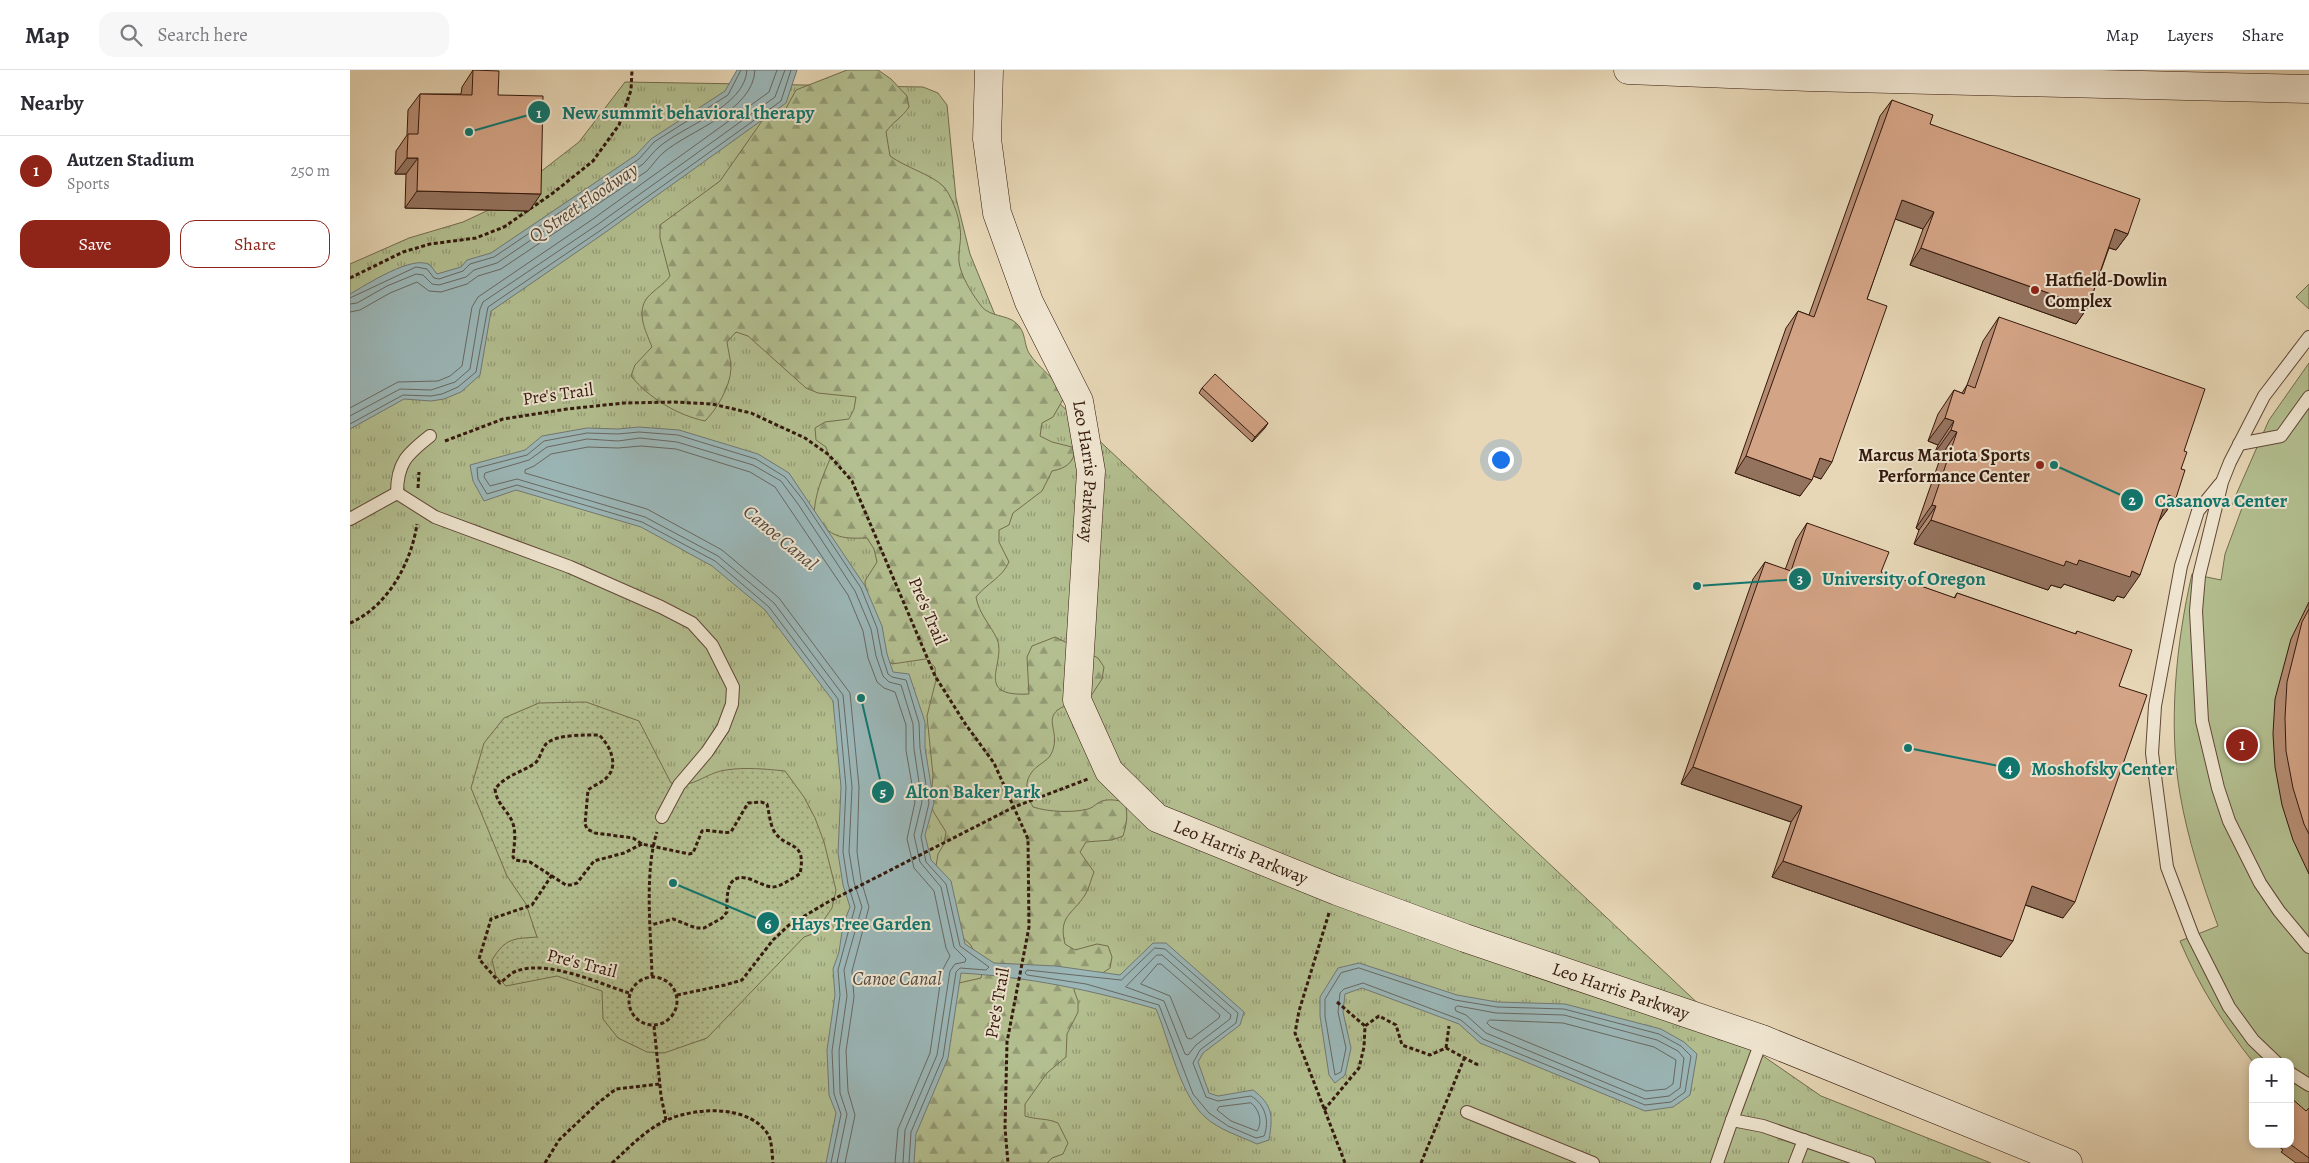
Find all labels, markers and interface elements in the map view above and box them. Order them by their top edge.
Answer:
search box [99,12,449,57]
text: Map [25,19,69,51]
icon: search [117,21,145,49]
text: Search here [157,22,248,48]
text: Map [2106,23,2139,47]
text: Layers [2167,23,2214,47]
text: Share [2242,23,2284,47]
text: Nearby [20,89,83,117]
callout: New summit behavioral therapy [527,95,824,129]
text: New summit behavioral therapy [562,100,815,126]
text: 1 [536,103,542,123]
text: Autzen Stadium [67,147,194,173]
water label: Q Street Floodway [524,156,644,249]
text: 1 [33,160,39,182]
text: 250 m [291,160,330,182]
text: Sports [67,173,110,195]
button: Save [20,220,170,268]
button: Share [180,220,330,268]
place label: Hatfield-Dowlin Complex [2045,268,2167,313]
marker: Hatfield-Dowlin Complex [2029,284,2041,296]
street label: Pre's Trail [521,377,596,411]
street label: Leo Harris Parkway [1067,398,1103,544]
place label: Marcus Mariota Sports Performance Center [1858,443,2031,488]
your location [1488,447,1514,473]
marker: Marcus Mariota Sports Performance Center [2034,459,2046,471]
callout: Casanova Center [2119,483,2297,517]
text: Casanova Center [2155,488,2288,514]
text: 2 [2128,490,2136,510]
water label: Canoe Canal [738,499,823,577]
callout: University of Oregon [1787,562,1996,596]
text: University of Oregon [1822,566,1986,592]
text: 3 [1797,569,1803,589]
street label: Pre's Trail [903,573,953,649]
pin: 1 [2226,726,2258,764]
callout: Moshofsky Center [1996,751,2185,785]
text: Moshofsky Center [2031,756,2175,782]
text: 4 [2005,758,2013,778]
callout: Alton Baker Park [871,775,1050,809]
text: Alton Baker Park [905,779,1040,805]
text: 5 [880,782,886,802]
street label: Leo Harris Parkway [1170,814,1313,890]
callout: Hays Tree Garden [756,906,941,940]
text: Hays Tree Garden [791,911,932,937]
text: 6 [764,914,772,934]
street label: Pre's Trail [544,943,620,983]
street label: Leo Harris Parkway [1549,957,1694,1026]
street label: Pre's Trail [979,965,1015,1040]
water label: Canoe Canal [852,966,942,992]
map controls [2249,1058,2294,1148]
button: + [2249,1058,2294,1103]
button: − [2249,1103,2294,1148]

